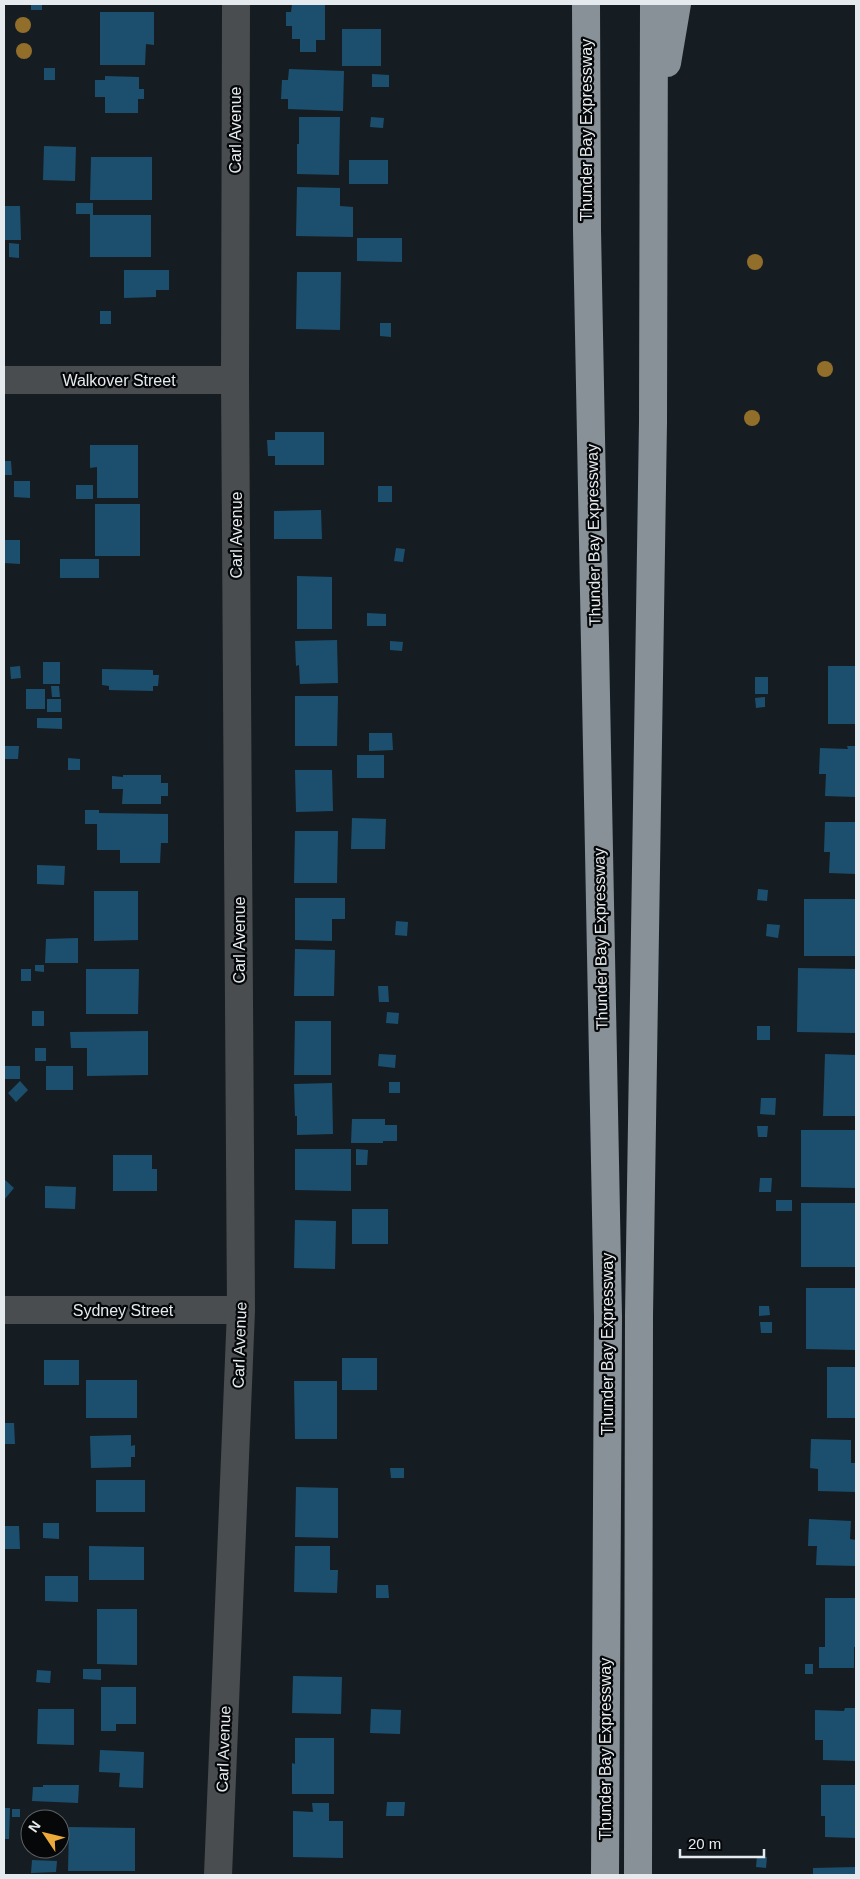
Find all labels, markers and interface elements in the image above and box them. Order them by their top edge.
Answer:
street label: Thunder Bay Expressway [578,39,595,221]
street label: Carl Avenue [227,86,244,173]
street label: Walkover Street [62,372,176,389]
street label: Thunder Bay Expressway [583,444,604,626]
street label: Carl Avenue [228,491,245,578]
street label: Thunder Bay Expressway [590,848,611,1030]
street label: Carl Avenue [231,896,248,983]
street label: Thunder Bay Expressway [599,1253,616,1435]
street label: Carl Avenue [229,1301,250,1389]
street label: Sydney Street [73,1302,174,1319]
street label: Thunder Bay Expressway [597,1658,614,1840]
street label: Carl Avenue [213,1705,234,1793]
north arrow [20,1809,70,1859]
text: N [25,1818,44,1835]
scale bar [680,1826,764,1858]
text: 20 m [688,1835,721,1852]

